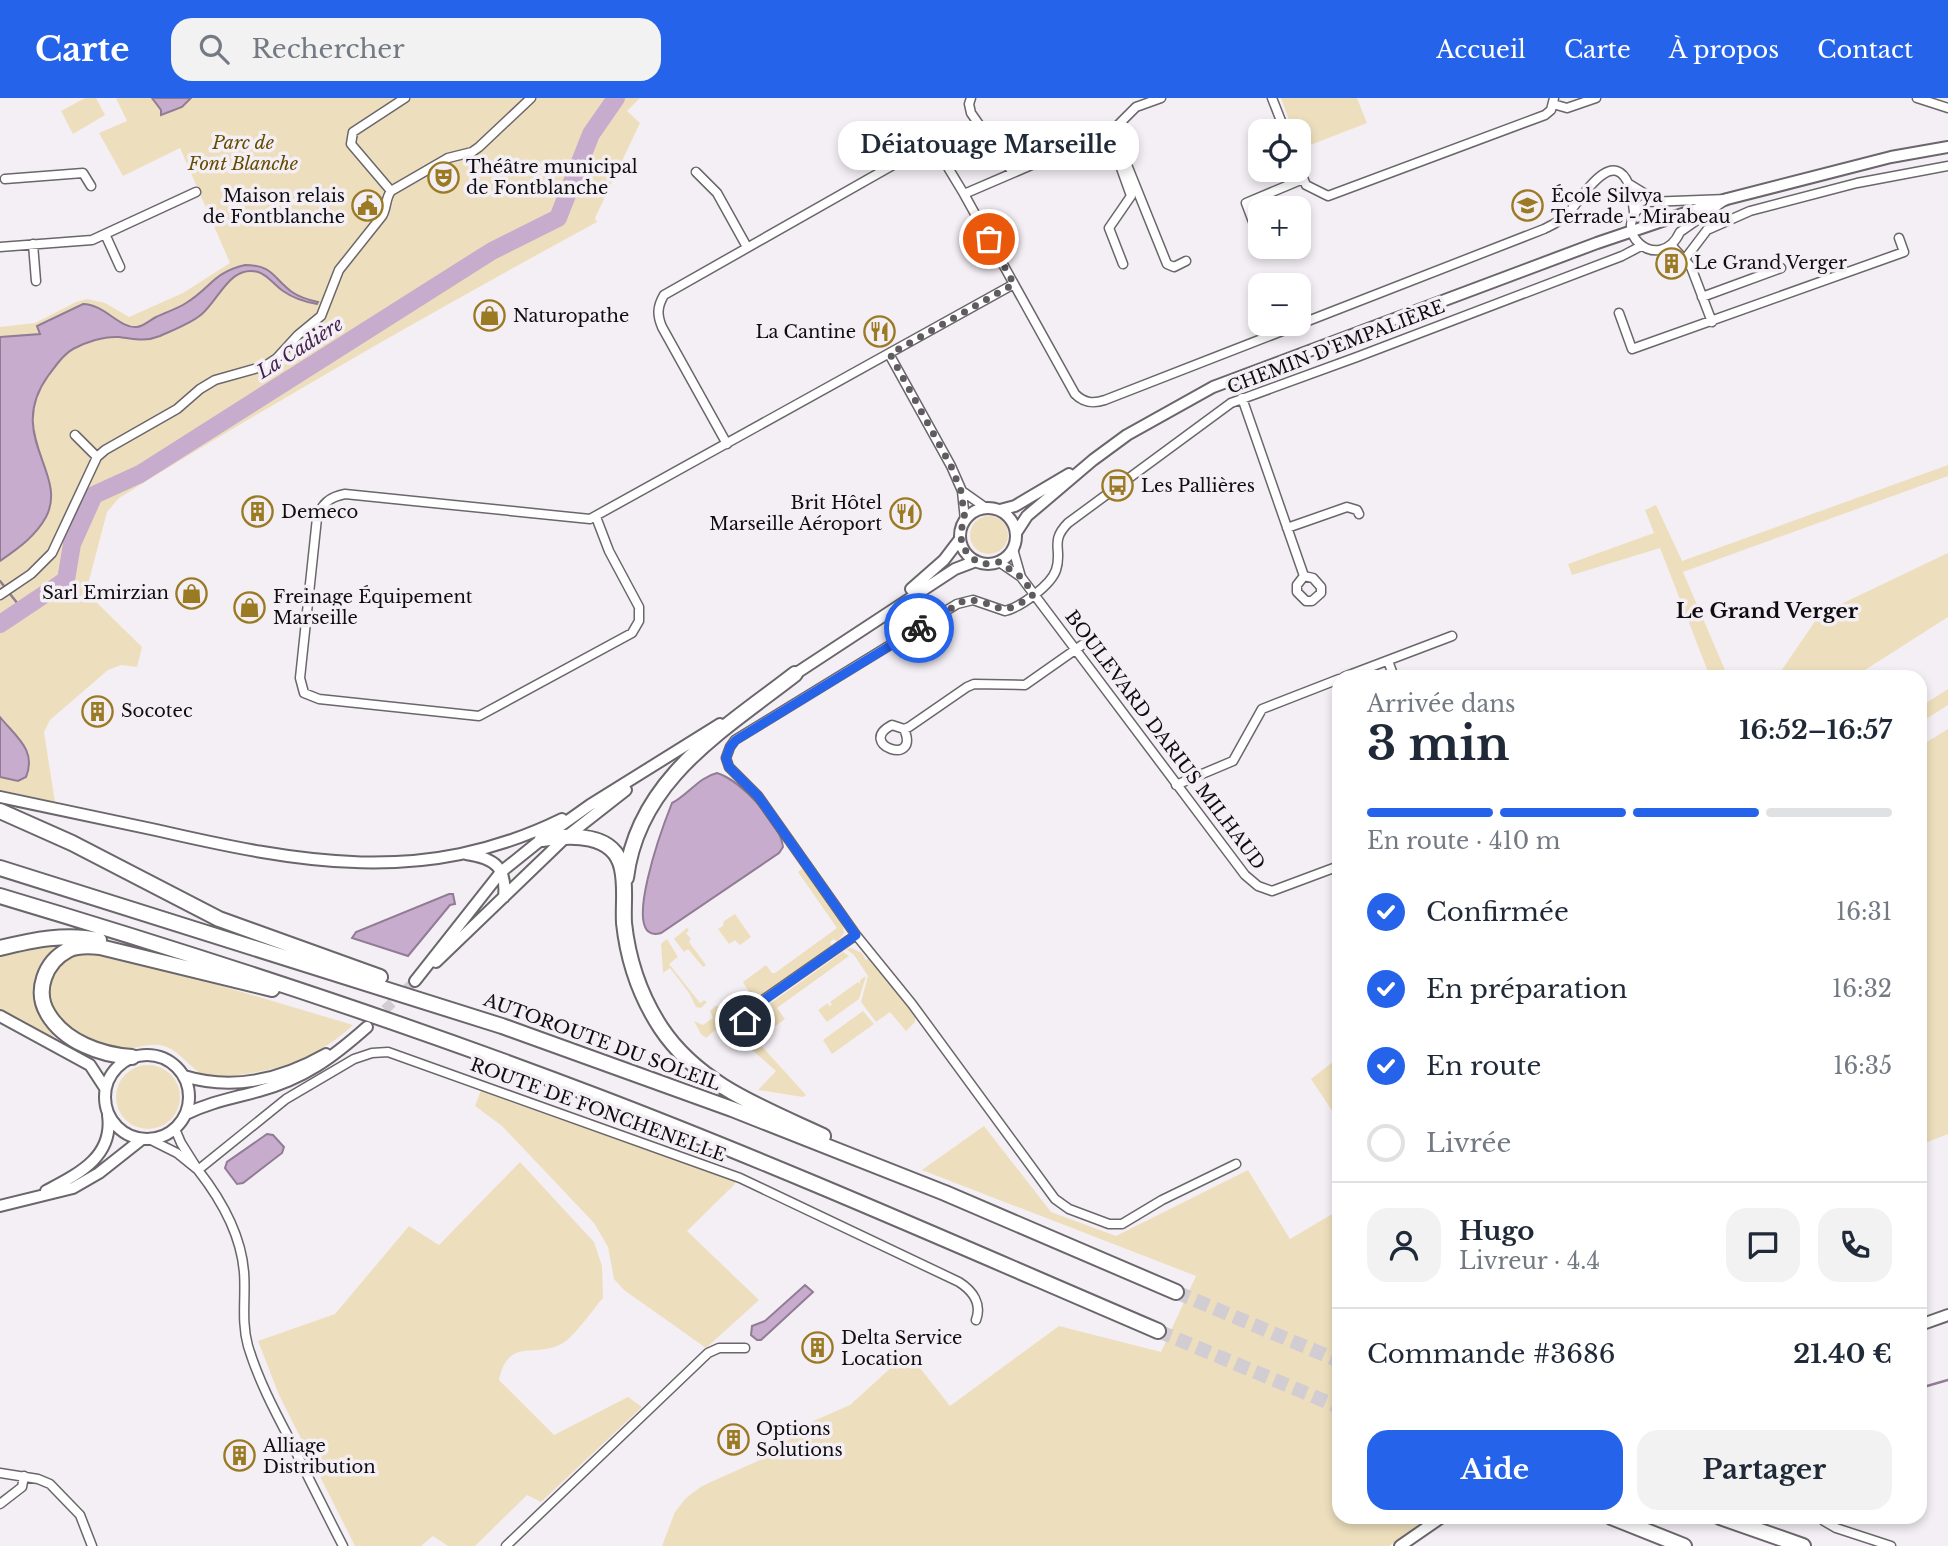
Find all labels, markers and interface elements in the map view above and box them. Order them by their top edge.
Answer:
search box [171,18,661,81]
text: Carte [35,29,129,70]
icon: search [195,30,233,68]
text: Rechercher [251,33,405,65]
text: Accueil [1436,35,1526,64]
text: Carte [1564,35,1631,64]
text: À propos [1669,35,1779,64]
text: Contact [1817,35,1913,64]
map controls [1248,119,1311,336]
button: locate [1248,119,1311,182]
callout: Déiatouage Marseille [838,120,1140,169]
text: Déiatouage Marseille [860,131,1117,159]
park label: Parc de Font Blanche [187,132,298,175]
place label: Théâtre municipal de Fontblanche [466,156,638,199]
theatre icon: Théâtre municipal de Fontblanche [426,160,460,194]
place label: École Silvya Terrade - Mirabeau [1551,184,1731,228]
place label: Maison relais de Fontblanche [203,185,345,228]
public building icon: Maison relais de Fontblanche [351,189,385,223]
school or university icon: École Silvya Terrade - Mirabeau [1511,189,1545,223]
button: + [1248,196,1311,259]
pin [959,209,1019,269]
icon: bag [970,220,1008,258]
building icon: Le Grand Verger [1654,246,1688,280]
place label: Le Grand Verger [1694,252,1847,274]
button: − [1248,273,1311,336]
street label: CHEMIN D'EMPALIÈRE [1224,294,1448,399]
shop icon: Naturopathe [473,299,507,333]
place label: Naturopathe [513,305,629,327]
water label: La Cadière [252,312,348,384]
restaurant icon: La Cantine [862,315,896,349]
place label: La Cantine [756,321,856,343]
bus stop icon: Les Pallières [1101,469,1135,503]
place label: Les Pallières [1141,475,1255,497]
place label: Brit Hôtel Marseille Aéroport [709,492,882,535]
building icon: Demeco [241,495,275,529]
restaurant icon: Brit Hôtel Marseille Aéroport [888,496,922,530]
place label: Demeco [281,501,358,523]
shop icon: Sarl Emirzian [175,576,209,610]
place label: Sarl Emirzian [42,582,169,604]
place label: Freinage Équipement Marseille [273,585,473,629]
shop icon: Freinage Équipement Marseille [233,590,267,624]
courier [884,593,954,663]
district label: Le Grand Verger [1676,598,1859,624]
street label: BOULEVARD DARIUS MILHAUD [1060,606,1270,874]
icon: bike [900,609,938,647]
text: Arrivée dans [1367,690,1515,718]
building icon: Socotec [81,694,115,728]
place label: Socotec [121,700,193,722]
text: 16:52–16:57 [1739,714,1892,746]
text: 3 min [1367,715,1509,772]
text: En route · 410 m [1367,827,1560,855]
icon: check [1367,893,1405,931]
text: Confirmée [1426,896,1569,928]
text: 16:31 [1836,898,1892,926]
icon: check [1367,970,1405,1008]
text: En préparation [1426,973,1627,1005]
text: 16:32 [1832,975,1892,1003]
street label: AUTOROUTE DU SOLEIL [480,989,723,1095]
pin [715,991,775,1051]
icon: home [726,1002,764,1040]
icon: check [1367,1047,1405,1085]
text: En route [1426,1050,1542,1082]
text: 16:35 [1833,1052,1892,1080]
street label: ROUTE DE FONCHENELLE [467,1053,729,1167]
text: Livrée [1426,1127,1511,1159]
button: person [1367,1208,1441,1282]
button: chat [1726,1208,1800,1282]
button: phone [1818,1208,1892,1282]
text: Hugo [1459,1215,1534,1247]
text: Livreur · 4.4 [1459,1247,1600,1275]
place label: Delta Service Location [841,1327,962,1370]
building icon: Delta Service Location [801,1331,835,1365]
text: Commande #3686 [1367,1338,1615,1370]
text: 21.40 € [1793,1338,1892,1370]
place label: Options Solutions [756,1418,843,1461]
building icon: Options Solutions [716,1422,750,1456]
button: Aide [1367,1430,1623,1510]
button: Partager [1637,1430,1892,1510]
place label: Alliage Distribution [262,1435,376,1478]
building icon: Alliage Distribution [223,1439,257,1473]

